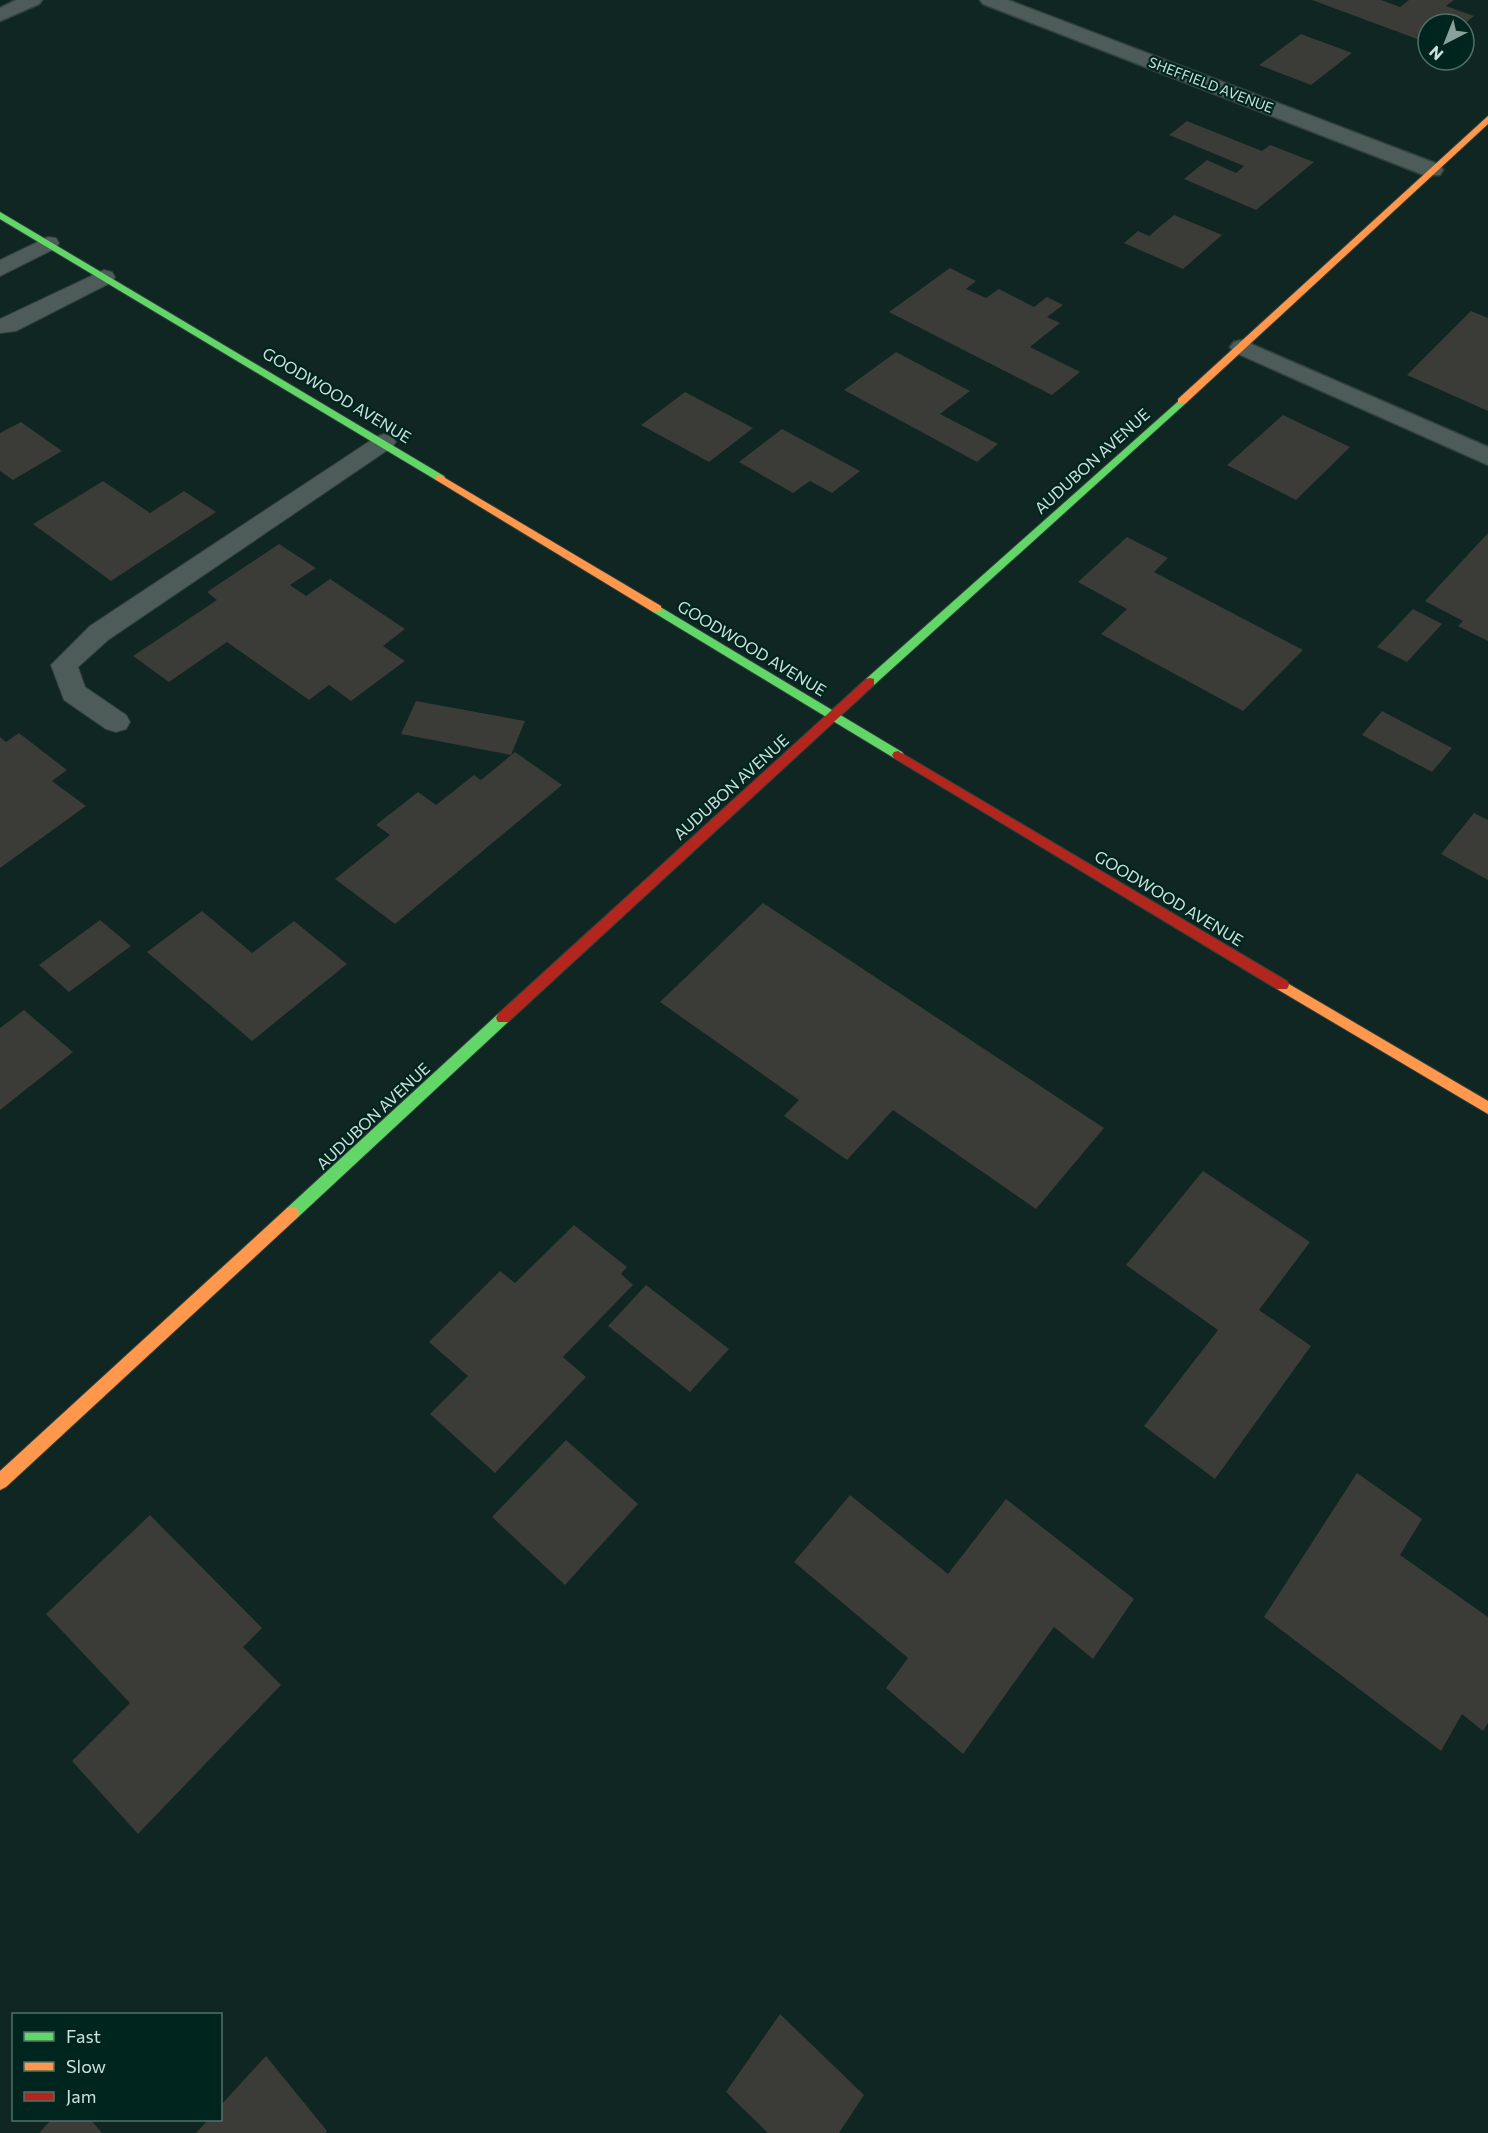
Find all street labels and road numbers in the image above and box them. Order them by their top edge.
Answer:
street label: SHEFFIELD AVENUE [1147,53,1276,116]
street label: GOODWOOD AVENUE [260,343,415,446]
street label: AUDUBON AVENUE [1030,404,1153,517]
street label: GOODWOOD AVENUE [675,596,830,699]
street label: AUDUBON AVENUE [669,730,792,843]
street label: GOODWOOD AVENUE [1092,846,1247,949]
street label: AUDUBON AVENUE [312,1058,433,1173]

